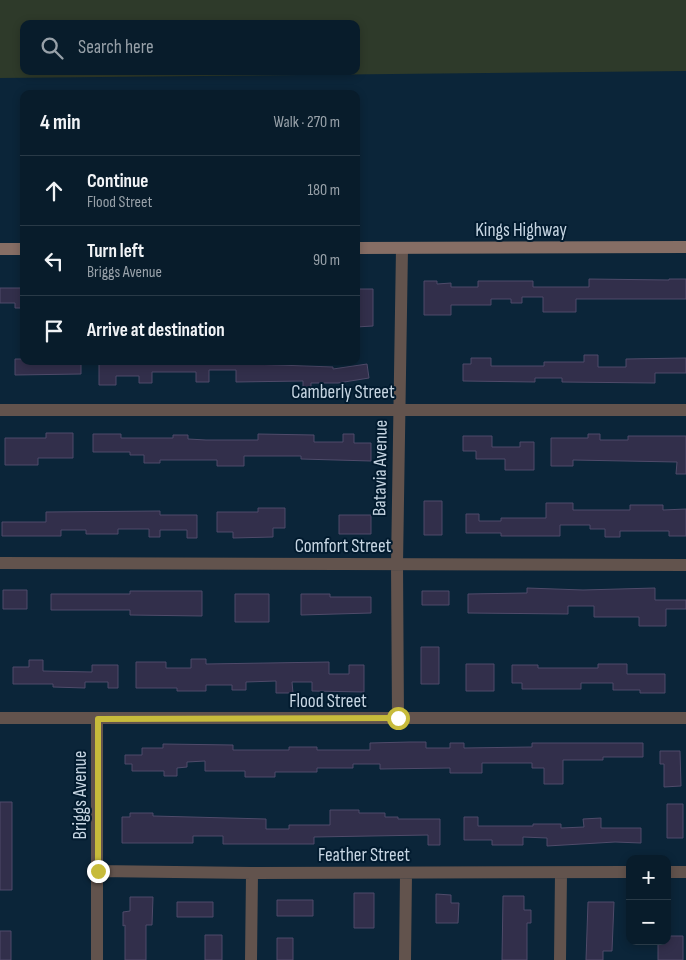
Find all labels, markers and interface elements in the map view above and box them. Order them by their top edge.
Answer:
search box [20,20,360,75]
icon: search [38,34,66,62]
text: Search here [78,36,154,59]
text: 4 min [40,110,81,135]
text: Walk · 270 m [274,113,340,132]
text: Continue [87,170,148,193]
icon: ahead [40,177,68,205]
text: 180 m [307,181,340,200]
text: Flood Street [87,193,152,212]
street label: Kings Highway [475,219,567,242]
text: Turn left [87,240,144,263]
icon: left [40,247,68,275]
text: 90 m [313,251,340,270]
text: Briggs Avenue [87,263,162,282]
icon: arrive [40,317,68,345]
text: Arrive at destination [87,319,225,342]
street label: Camberly Street [291,381,395,404]
street label: Batavia Avenue [368,420,393,516]
street label: Comfort Street [295,535,392,558]
street label: Flood Street [289,690,367,713]
route start [387,707,410,730]
street label: Briggs Avenue [69,751,92,839]
street label: Feather Street [318,844,410,867]
map controls [626,855,671,945]
button: + [626,855,671,900]
route end [87,860,110,883]
button: − [626,900,671,945]

